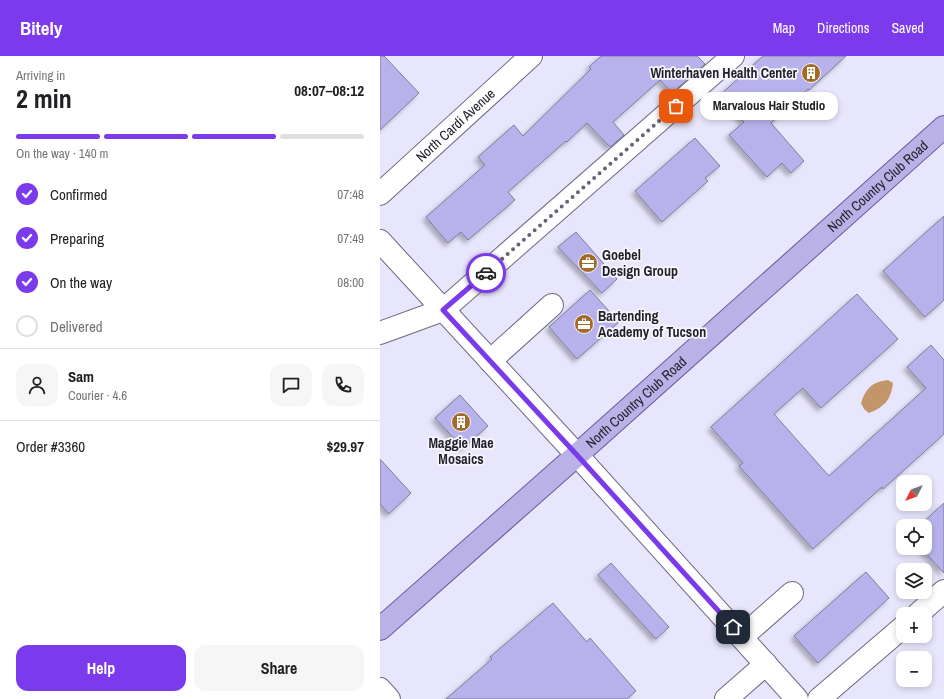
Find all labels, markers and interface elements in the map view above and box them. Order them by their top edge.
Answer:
text: Bitely [20,15,62,41]
text: Map [773,19,795,37]
text: Directions [817,19,869,37]
text: Saved [891,19,924,37]
building icon: Winterhaven Health Center [800,62,822,84]
place label: Winterhaven Health Center [650,64,798,82]
text: Arriving in [16,67,65,84]
text: 08:07–08:12 [294,80,364,101]
text: 2 min [16,81,72,116]
street label: North Cardi Avenue [412,85,499,166]
pin [659,89,693,123]
callout: Marvalous Hair Studio [700,92,838,120]
icon: bag [665,95,687,117]
text: Marvalous Hair Studio [713,97,825,114]
street label: North Country Club Road [823,137,932,236]
text: On the way · 140 m [16,145,108,162]
icon: check [16,183,38,205]
text: Confirmed [50,184,107,205]
text: 07:48 [337,186,364,203]
icon: check [16,227,38,249]
text: Preparing [50,228,104,249]
text: 07:49 [337,230,364,247]
place label: Goebel Design Group [602,246,678,280]
office icon: Goebel Design Group [577,252,599,274]
courier [466,253,506,293]
icon: car [475,262,497,284]
icon: check [16,271,38,293]
text: On the way [50,272,112,293]
text: 08:00 [337,274,364,291]
place label: Bartending Academy of Tucson [598,307,706,341]
office icon: Bartending Academy of Tucson [573,313,595,335]
text: Delivered [50,316,103,337]
street label: North Country Club Road [582,353,690,452]
button: person [16,364,58,406]
button: chat [270,364,312,406]
button: phone [322,364,364,406]
text: Sam [68,366,94,387]
text: Courier · 4.6 [68,387,127,404]
building icon: Maggie Mae Mosaics [450,411,472,433]
place label: Maggie Mae Mosaics [428,434,494,468]
text: Order #3360 [16,436,85,457]
text: $29.97 [326,436,364,457]
north arrow [896,475,932,511]
map controls [896,475,932,687]
button: locate [896,519,932,555]
button: layers [896,563,932,599]
button: + [896,607,932,643]
pin [716,610,750,644]
icon: home [722,616,744,638]
button: Help [16,645,186,691]
button: Share [194,645,364,691]
button: − [896,651,932,687]

